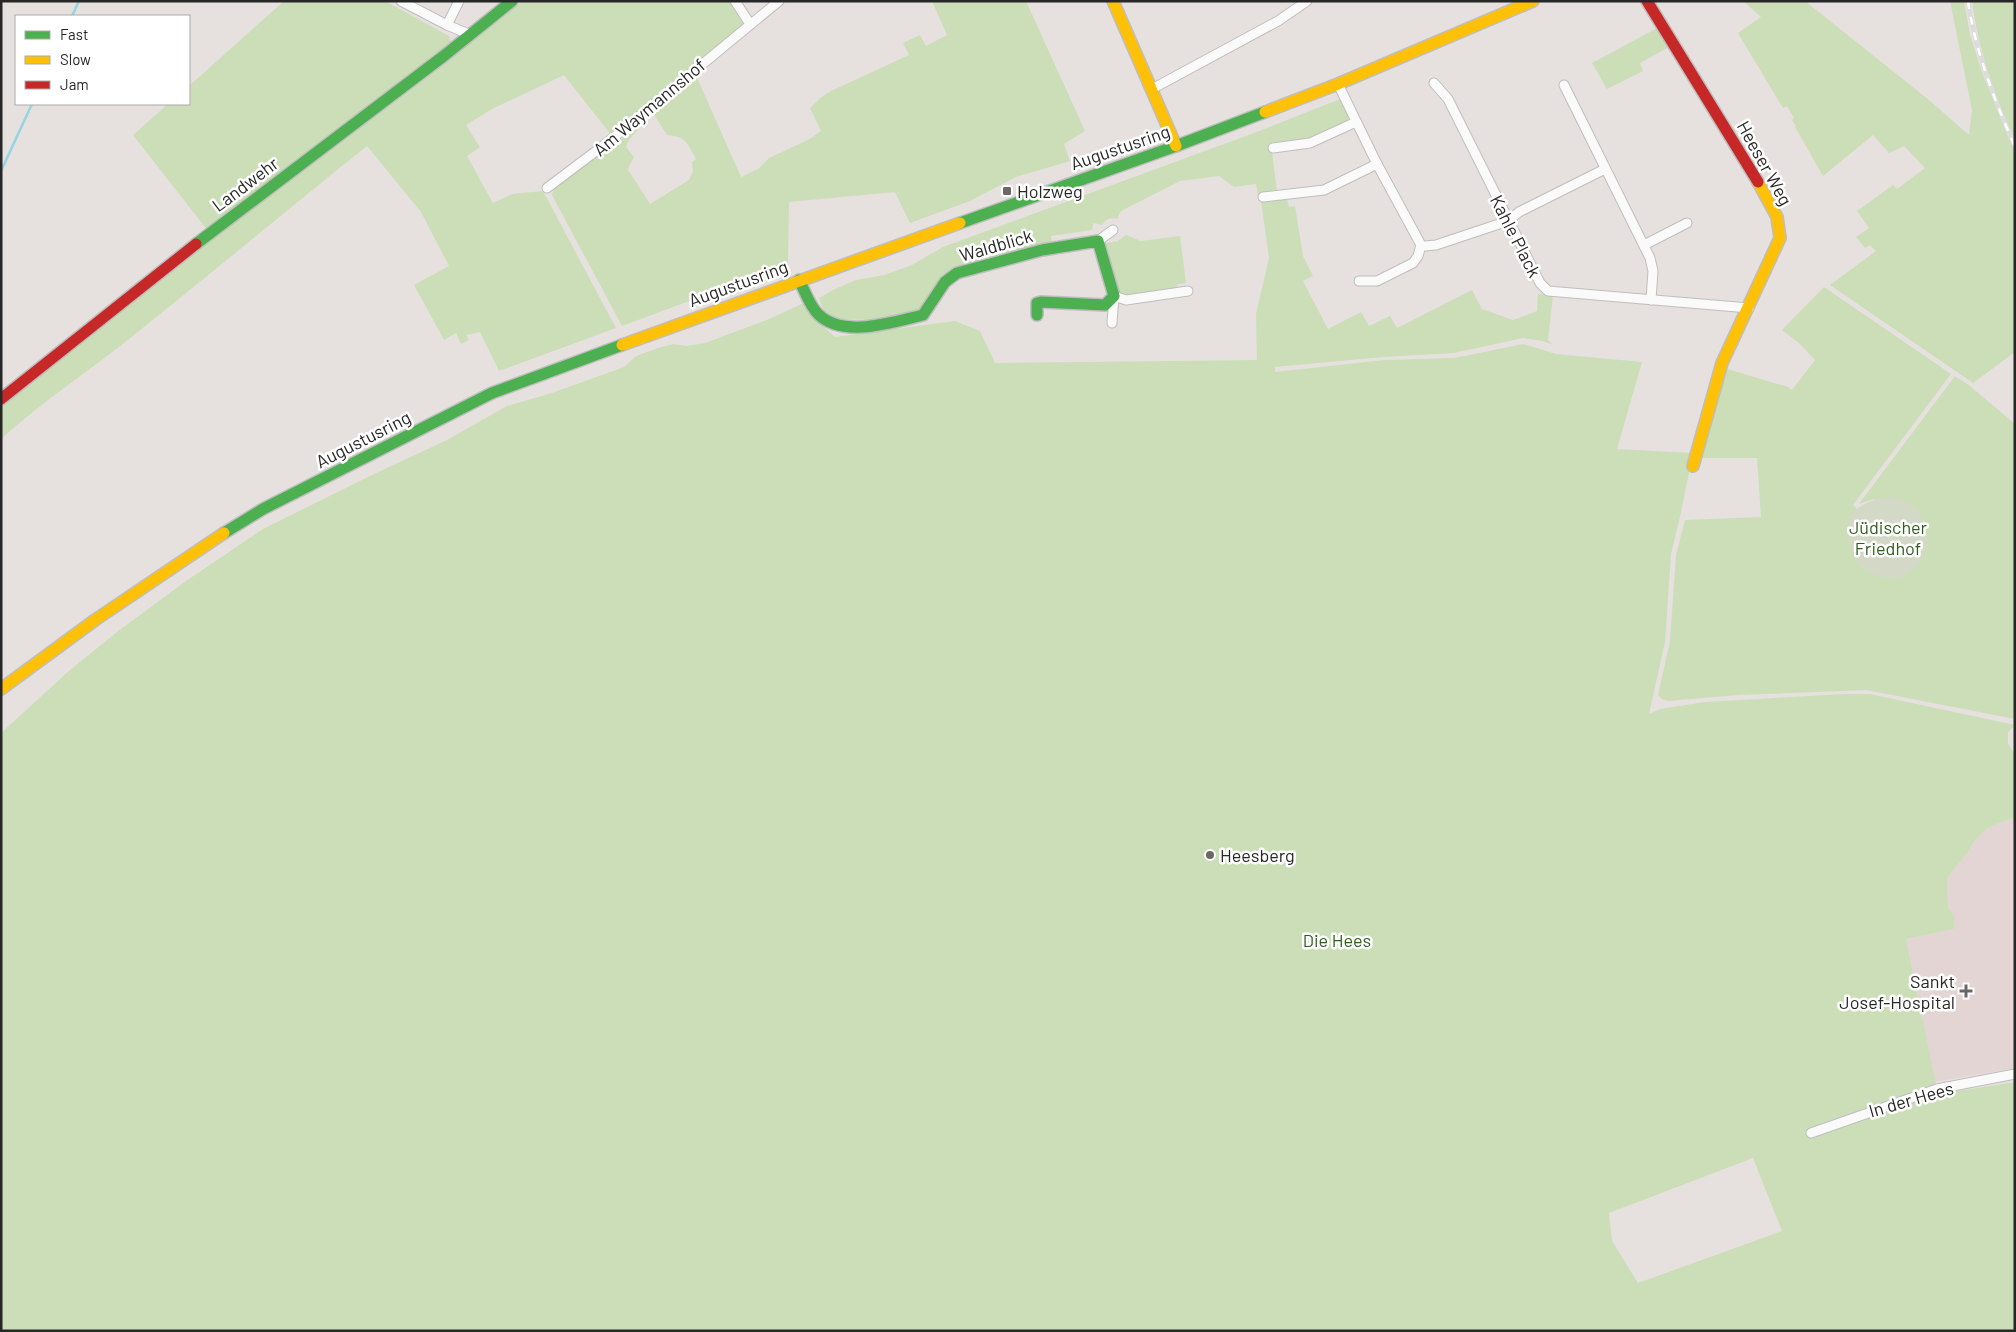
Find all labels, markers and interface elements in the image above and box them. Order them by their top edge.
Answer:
legend [15,15,190,105]
text: Fast [60,25,88,43]
text: Slow [60,50,91,68]
street label: Am Waymannshof [588,54,710,160]
text: Jam [60,75,89,93]
street label: Heeser Weg [1733,117,1797,209]
street label: Augustusring [1067,120,1173,174]
street label: Landwehr [207,152,283,216]
place label: Holzweg [1017,180,1083,202]
marker: Holzweg [1001,185,1013,197]
street label: Kahle Plack [1486,191,1546,281]
street label: Waldblick [957,224,1035,266]
street label: Augustusring [685,255,791,311]
street label: Augustusring [312,406,414,472]
park label: Jüdischer Friedhof [1849,516,1928,559]
place label: Heesberg [1220,844,1295,866]
marker: Heesberg [1204,849,1216,861]
park label: Die Hees [1303,929,1371,951]
place label: Sankt Josef-Hospital [1839,970,1955,1013]
marker: Sankt Josef-Hospital [1959,984,1973,998]
street label: In der Hees [1866,1076,1956,1122]

